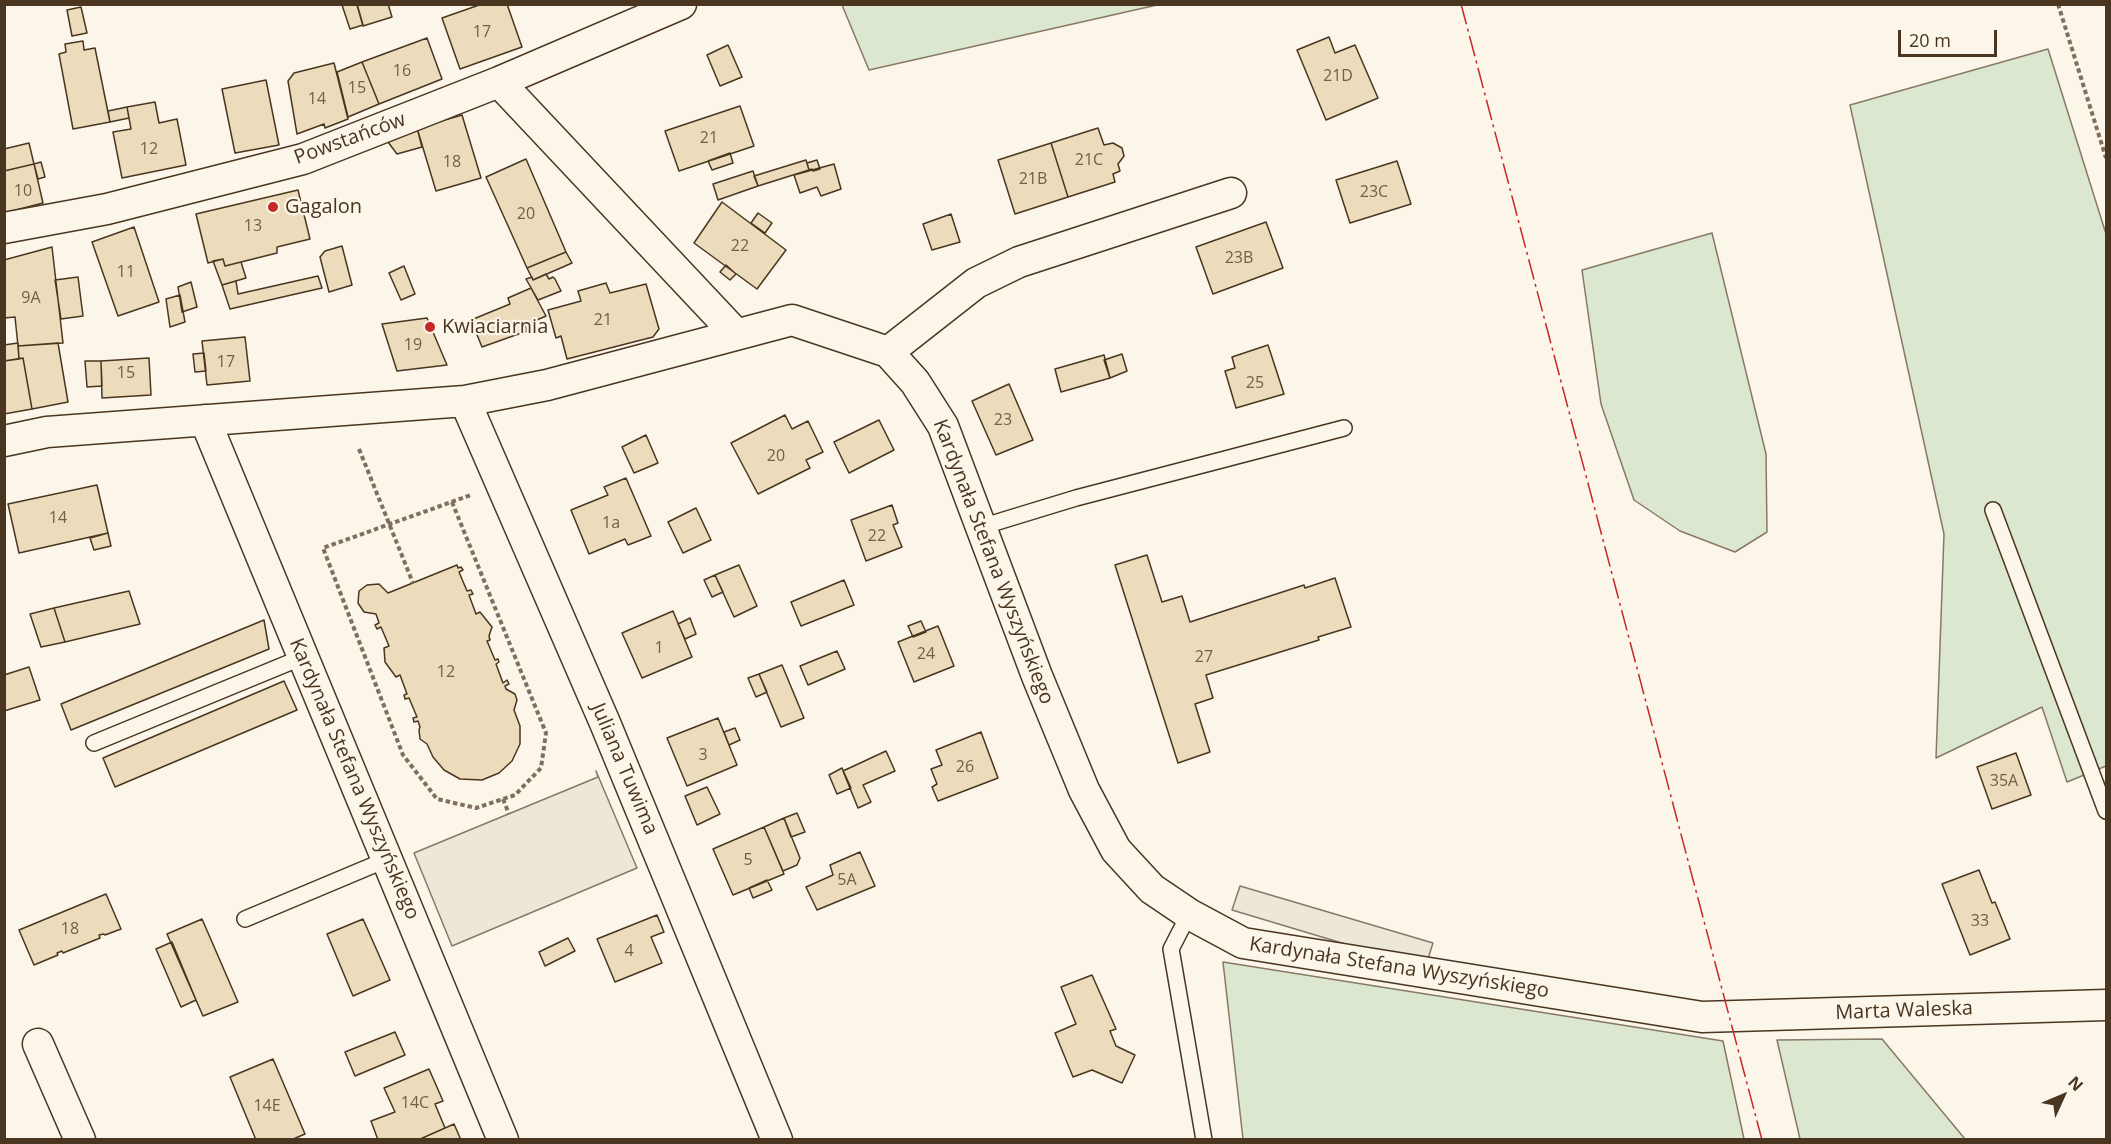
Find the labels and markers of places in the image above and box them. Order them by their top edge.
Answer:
place label: Gagalon [285,195,362,219]
marker: Gagalon [266,200,280,214]
place label: Kwiaciarnia [442,315,548,339]
marker: Kwiaciarnia [423,320,437,334]

